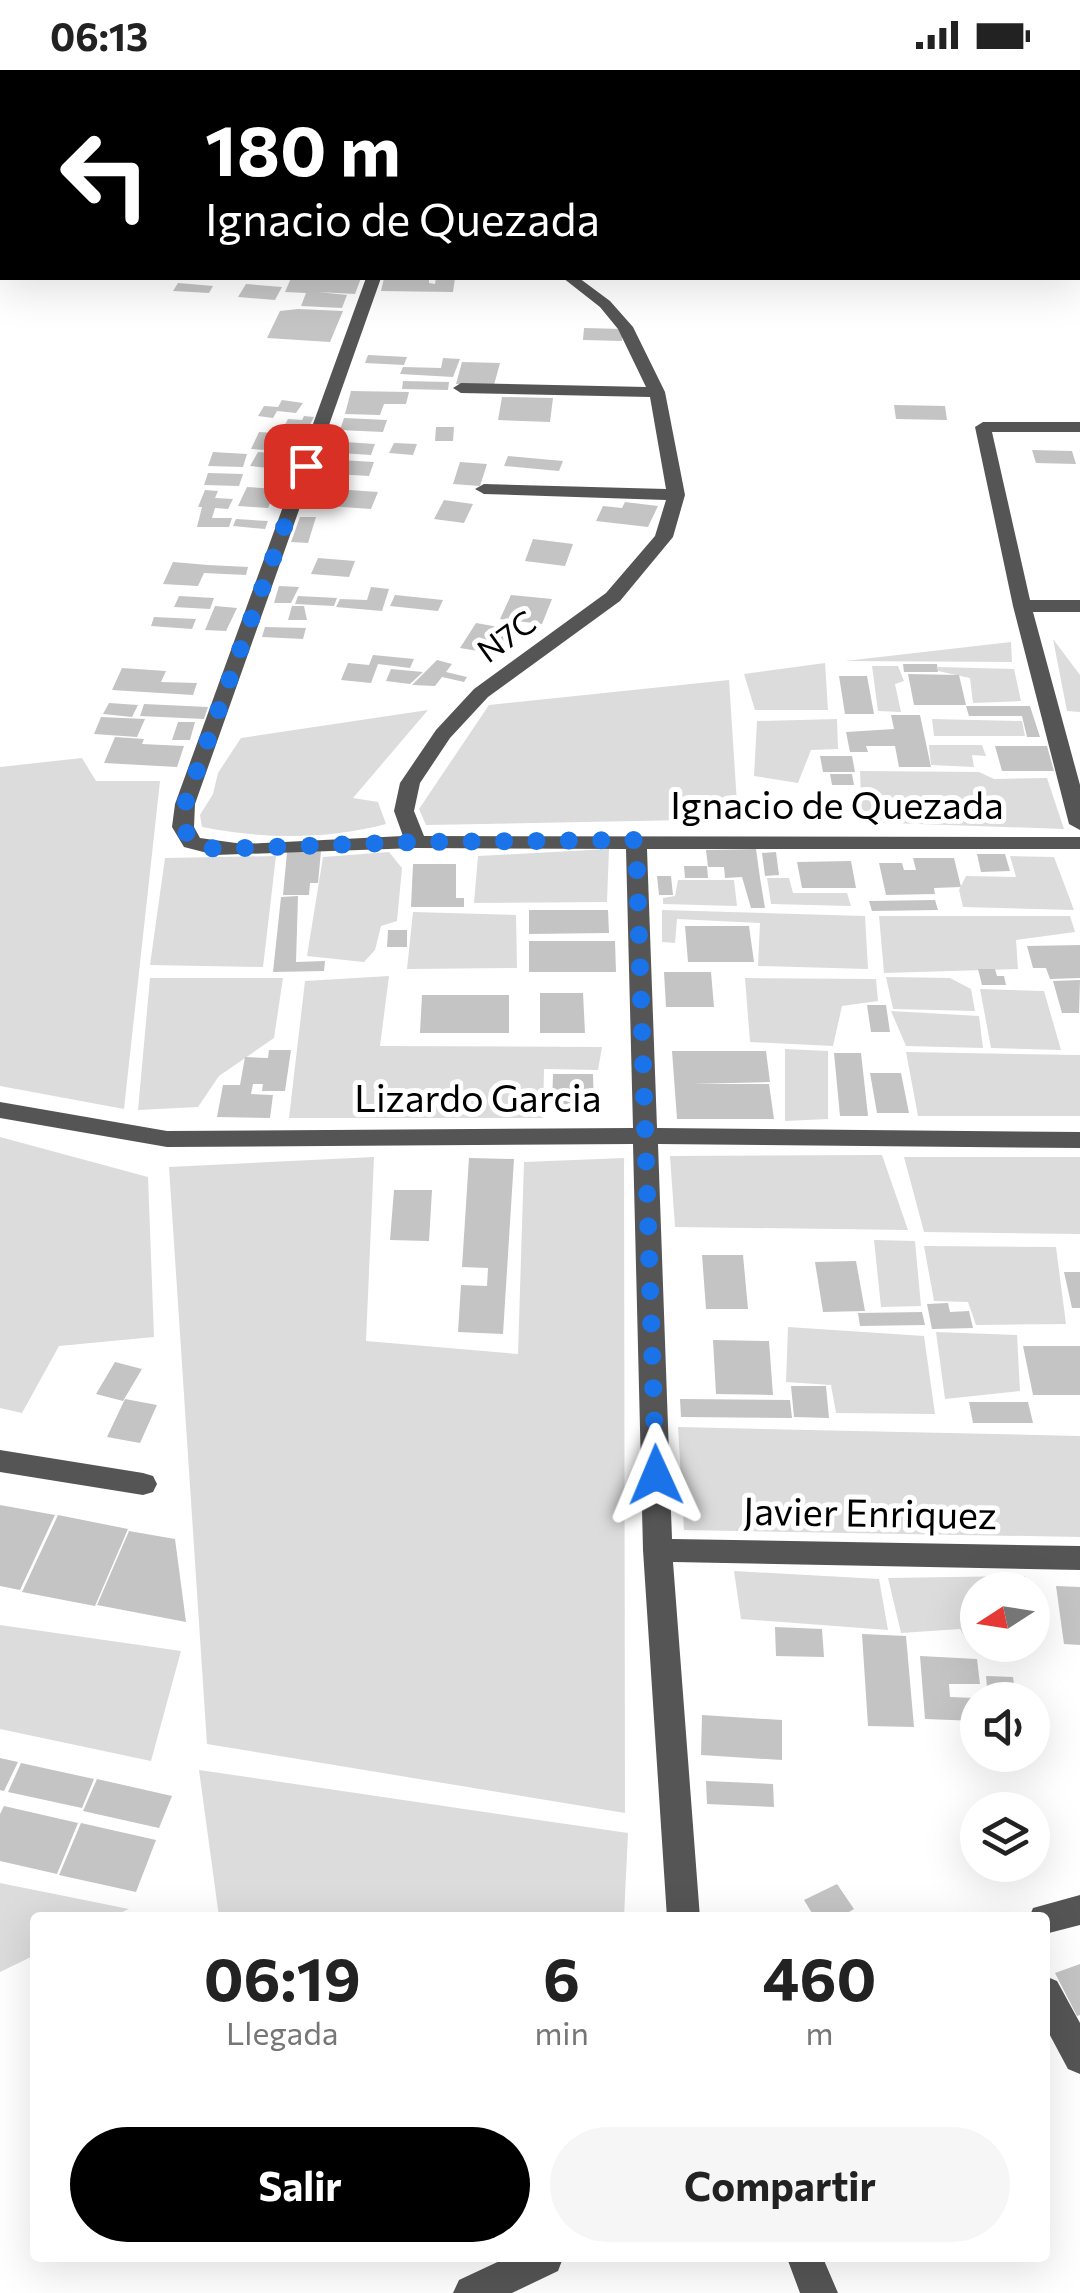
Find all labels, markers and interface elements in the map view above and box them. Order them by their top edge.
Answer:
text: 06:13 [50,12,148,59]
text: 180 m [205,105,401,190]
icon: left [40,110,170,240]
text: Ignacio de Quezada [205,190,600,245]
pin [264,424,349,509]
icon: arrive [279,439,334,494]
street label: N7C [469,601,543,670]
street label: Ignacio de Quezada [670,780,1004,827]
street label: Lizardo Garcia [354,1073,602,1120]
position arrow [604,1423,708,1527]
street label: Javier Enriquez [743,1486,997,1537]
north arrow [960,1572,1050,1662]
map controls [960,1572,1050,1882]
button: sound [960,1682,1050,1772]
button: layers [960,1792,1050,1882]
text: 06:19 [204,1940,361,2013]
text: 6 [543,1940,580,2013]
text: 460 [763,1940,876,2013]
text: Llegada [226,2012,338,2052]
text: min [534,2012,589,2052]
text: m [805,2012,833,2052]
button: Salir [70,2127,530,2242]
button: Compartir [550,2127,1010,2242]

